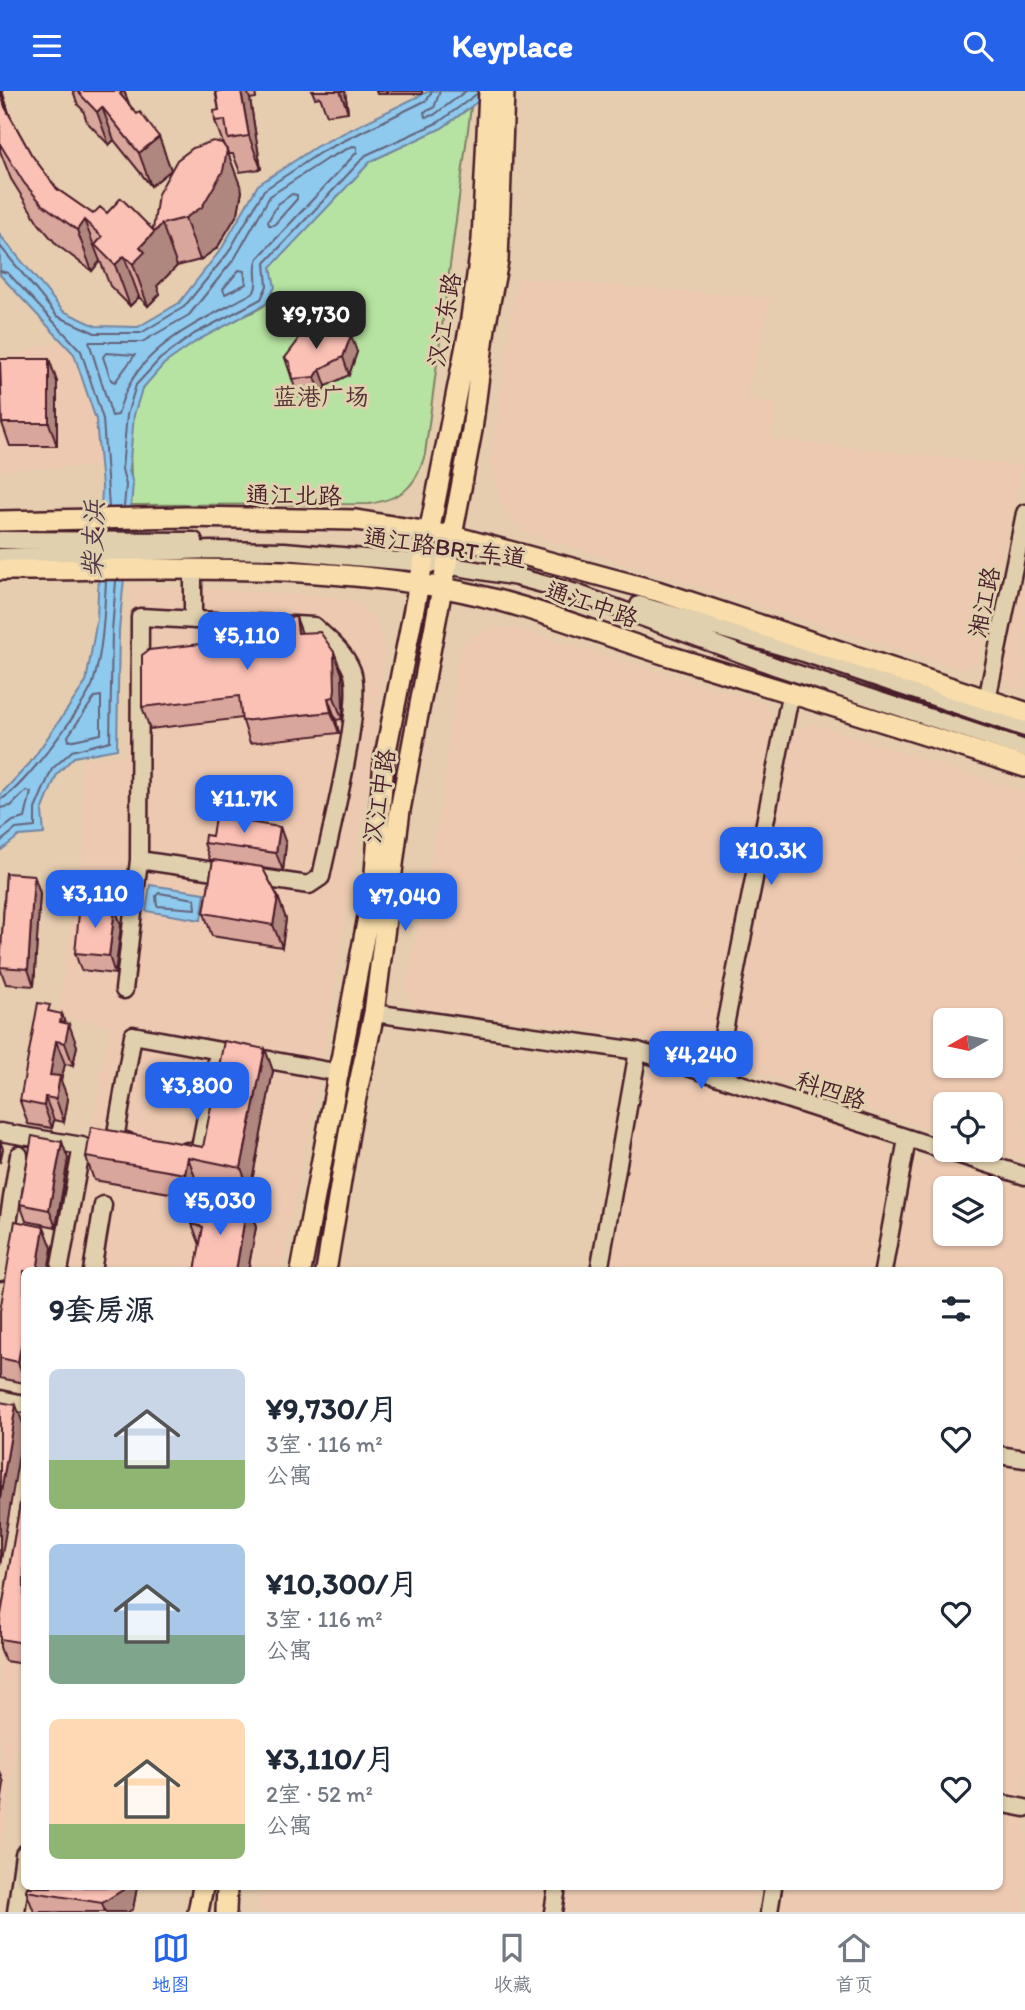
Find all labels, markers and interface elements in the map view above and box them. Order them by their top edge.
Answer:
icon: menu [28,27,66,65]
text: Keyplace [452,27,573,65]
icon: search [959,27,997,65]
street label: 汉江东路 [421,270,467,370]
pin: ¥9,730 [259,292,373,351]
text: ¥9,730 [282,300,350,328]
park label: 蓝港广场 [273,382,369,411]
street label: 通江北路 [246,480,342,510]
water label: 柴支浜 [76,498,110,579]
street label: 通江路BRT车道 [362,521,528,573]
street label: 湘江路 [962,564,1006,640]
street label: 通江中路 [542,575,642,633]
pin: ¥5,110 [190,613,304,672]
text: ¥5,110 [214,621,280,649]
street label: 汉江中路 [357,746,401,846]
pin: ¥11.7K [187,775,301,835]
text: ¥11.7K [211,784,277,812]
pin: ¥10.3K [714,827,828,887]
text: ¥10.3K [736,836,806,864]
pin: ¥3,110 [38,871,152,930]
pin: ¥7,040 [348,873,462,933]
text: ¥3,110 [62,879,128,907]
text: ¥7,040 [369,882,441,910]
north arrow [933,1008,1003,1078]
map controls [933,1008,1003,1246]
pin: ¥4,240 [644,1031,758,1091]
text: ¥4,240 [665,1040,737,1068]
pin: ¥3,800 [140,1063,254,1122]
street label: 科四路 [792,1065,870,1115]
text: ¥3,800 [161,1071,233,1099]
button: locate [933,1092,1003,1162]
button: layers [933,1176,1003,1246]
pin: ¥5,030 [163,1177,277,1237]
text: ¥5,030 [184,1186,256,1214]
icon: filters [937,1290,975,1328]
text: 9套房源 [49,1291,155,1328]
text: ¥9,730/月 [266,1390,398,1427]
icon: home [105,1397,189,1481]
icon: heart [937,1420,975,1458]
text: 3室 · 116 m² [266,1430,383,1458]
text: 公寓 [266,1461,312,1489]
text: ¥10,300/月 [266,1565,418,1602]
icon: home [105,1572,189,1656]
icon: heart [937,1595,975,1633]
text: 3室 · 116 m² [266,1605,383,1633]
text: 公寓 [266,1636,312,1664]
text: ¥3,110/月 [266,1740,395,1777]
icon: home [105,1747,189,1831]
icon: heart [937,1770,975,1808]
text: 2室 · 52 m² [266,1780,373,1808]
text: 公寓 [266,1811,312,1839]
tab: 地图 [152,1929,190,1996]
tab: 收藏 [493,1929,531,1996]
tab: 首页 [835,1929,873,1996]

